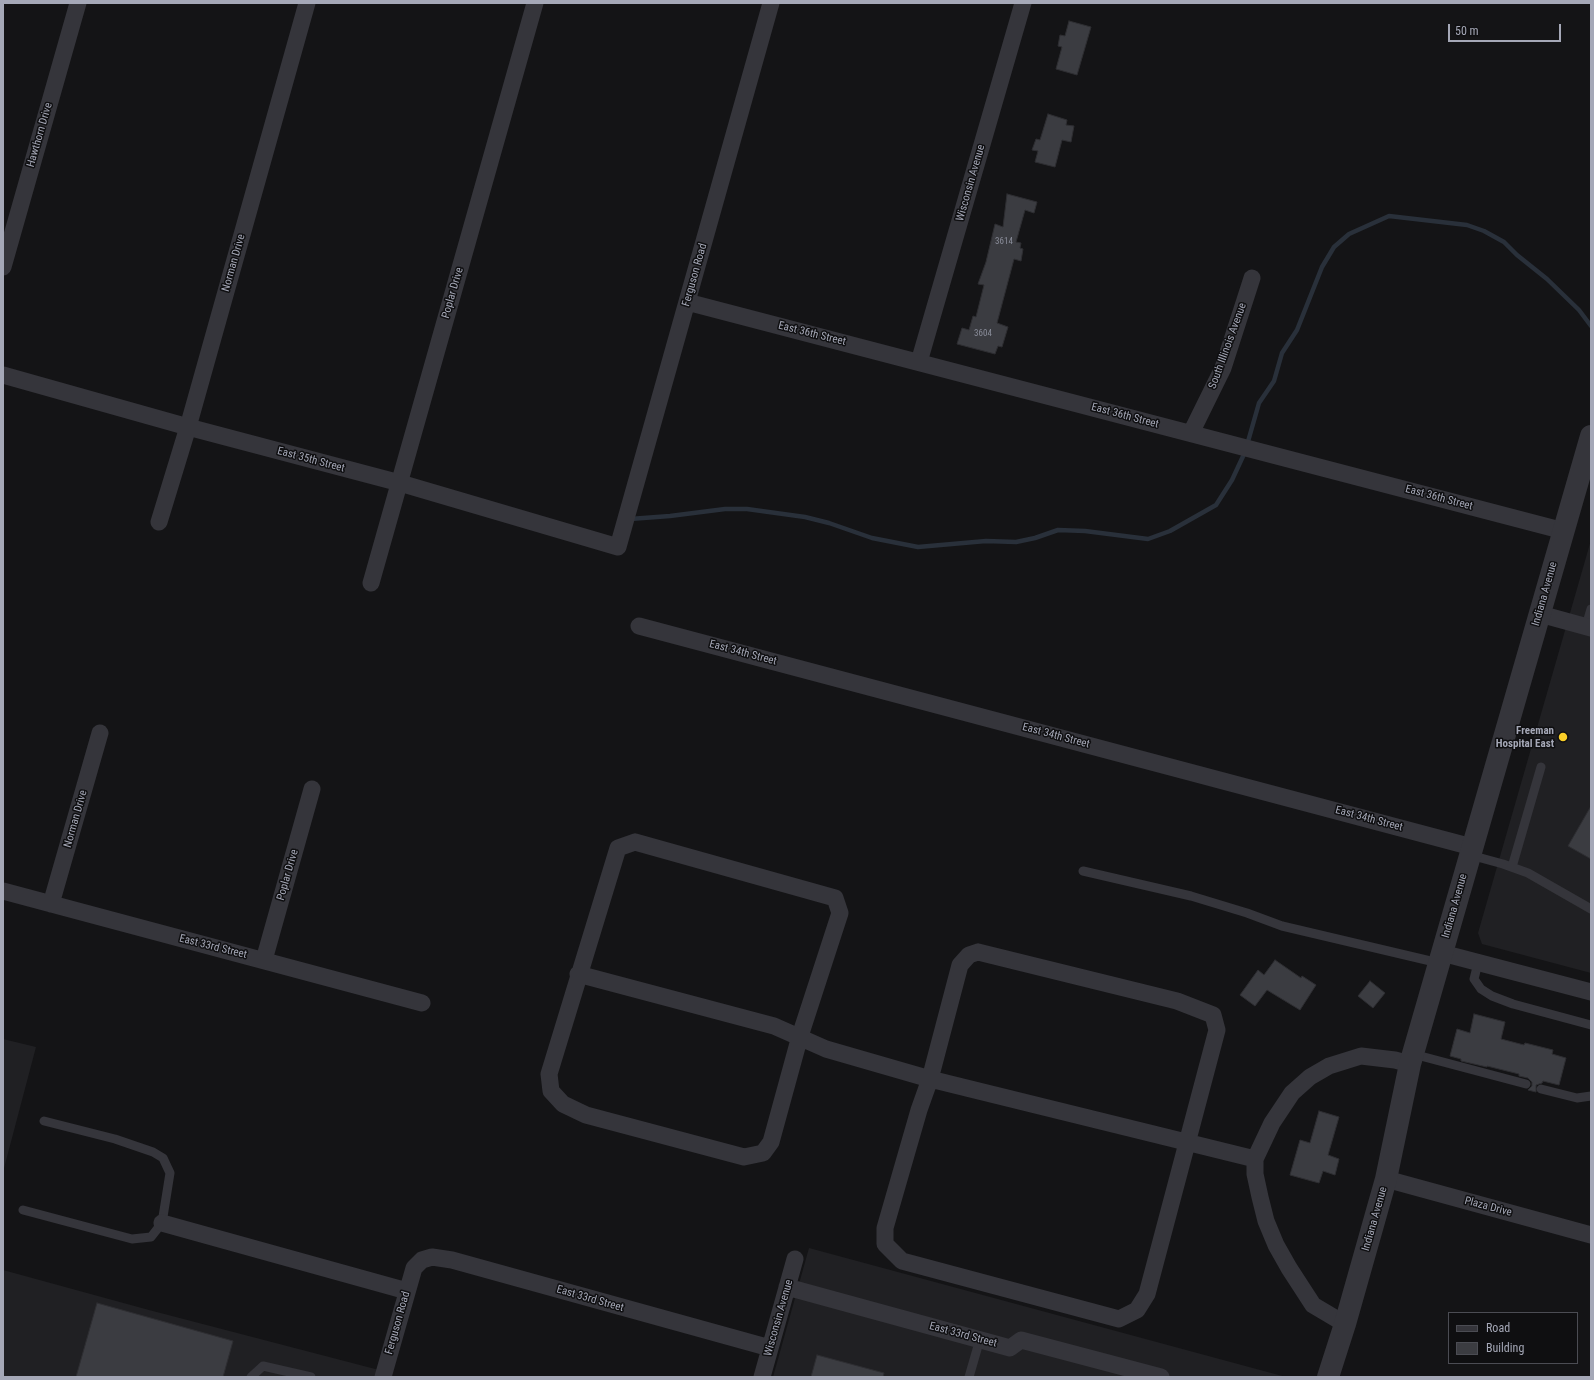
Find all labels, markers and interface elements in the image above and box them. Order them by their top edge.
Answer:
scale bar [1450,16,1563,42]
text: 50 m [1455,24,1479,38]
street label: Hawthorn Drive [24,101,56,169]
street label: Wisconsin Avenue [954,143,988,223]
street label: Norman Drive [220,233,248,293]
house number: 3614 [995,237,1013,247]
street label: Ferguson Road [680,242,710,308]
street label: Poplar Drive [439,266,467,320]
street label: South Illinois Avenue [1206,301,1250,391]
street label: East 36th Street [777,319,847,349]
house number: 3604 [974,329,992,339]
street label: East 36th Street [1090,401,1160,431]
street label: East 35th Street [276,445,346,475]
street label: East 36th Street [1404,483,1474,513]
street label: Indiana Avenue [1530,560,1560,628]
street label: East 34th Street [708,638,778,668]
street label: East 34th Street [1021,721,1091,751]
place label: Freeman Hospital East [1496,724,1554,750]
marker: Freeman Hospital East [1557,731,1569,743]
street label: Norman Drive [62,789,90,849]
street label: East 34th Street [1334,804,1404,834]
street label: Poplar Drive [274,848,302,902]
street label: Indiana Avenue [1440,872,1470,940]
street label: East 33rd Street [178,932,248,962]
street label: Indiana Avenue [1360,1185,1390,1253]
street label: Plaza Drive [1463,1194,1513,1220]
street label: Wisconsin Avenue [762,1278,796,1358]
street label: East 33rd Street [555,1283,625,1315]
street label: Ferguson Road [383,1290,413,1356]
legend [1448,1312,1578,1364]
street label: East 33rd Street [928,1320,998,1350]
text: Road [1486,1321,1510,1335]
text: Building [1486,1341,1524,1355]

